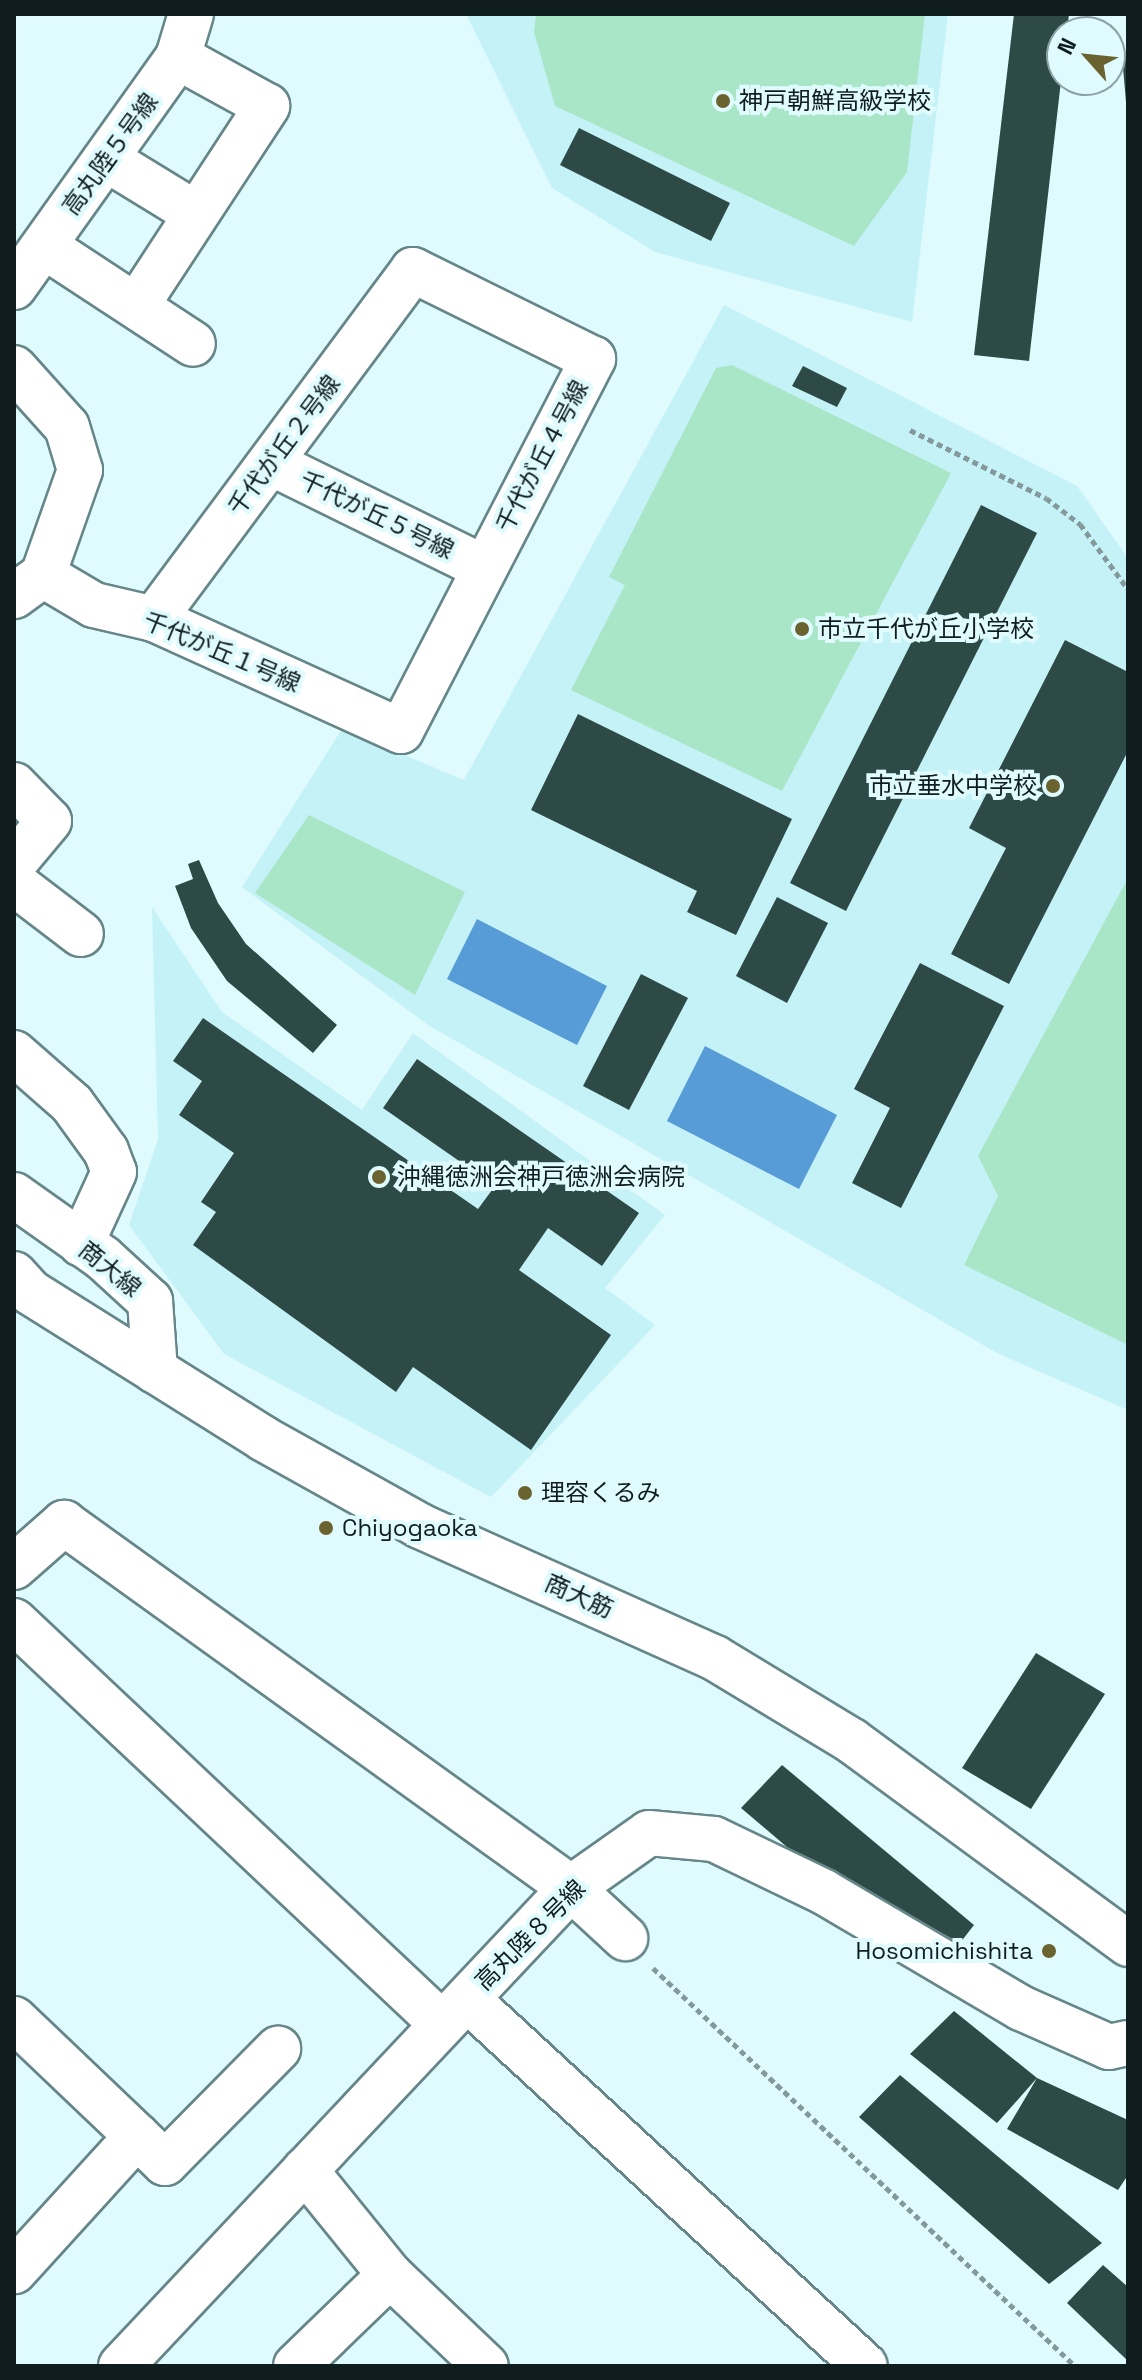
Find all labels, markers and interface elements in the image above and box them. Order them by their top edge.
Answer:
north arrow [1046,16,1126,96]
text: N [1051,33,1082,59]
street label: 高丸陸５号線 [56,87,164,221]
place label: 神戸朝鮮高級学校 [739,87,931,115]
marker: 神戸朝鮮高級学校 [714,92,732,110]
street label: 千代が丘２号線 [222,369,346,521]
street label: 千代が丘４号線 [490,375,594,537]
street label: 千代が丘５号線 [295,465,459,565]
street label: 千代が丘１号線 [139,606,305,698]
place label: 市立千代が丘小学校 [818,615,1034,643]
marker: 市立千代が丘小学校 [793,620,811,638]
place label: 市立垂水中学校 [869,772,1037,800]
marker: 市立垂水中学校 [1044,777,1062,795]
place label: 沖縄徳洲会神戸徳洲会病院 [397,1163,685,1191]
marker: 沖縄徳洲会神戸徳洲会病院 [368,1166,390,1188]
street label: 商大線 [73,1235,147,1303]
place label: 理容くるみ [541,1479,661,1507]
marker: 理容くるみ [516,1484,534,1502]
place label: Chiyogaoka [342,1514,478,1542]
marker: Chiyogaoka [317,1519,335,1537]
street label: 商大筋 [540,1568,618,1624]
street label: 高丸陸８号線 [469,1874,591,1996]
place label: Hosomichishita [855,1937,1033,1965]
marker: Hosomichishita [1040,1942,1058,1960]

